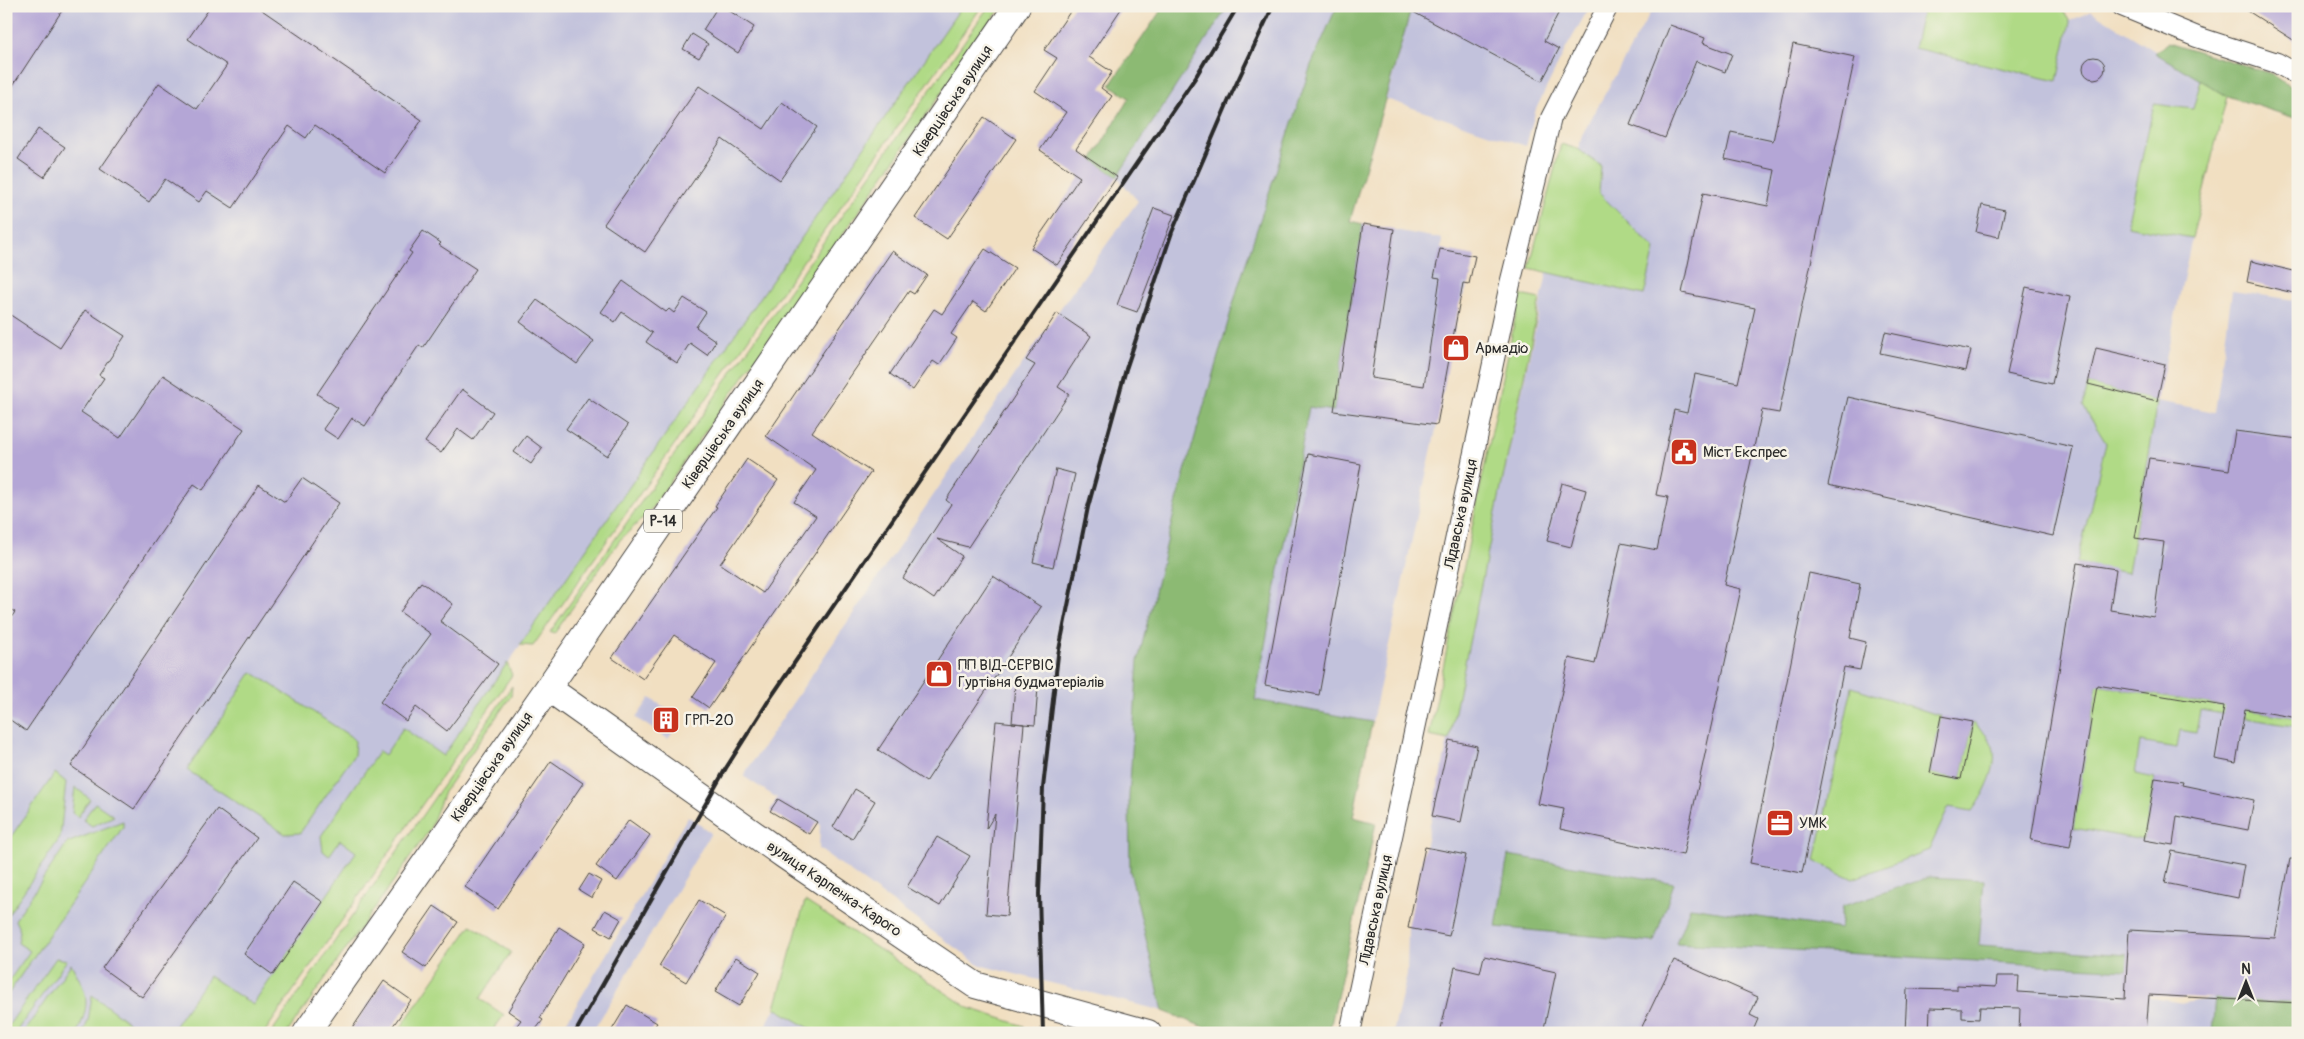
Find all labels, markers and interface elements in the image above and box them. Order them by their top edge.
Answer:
street label: Ківерцівська вулиця [909,42,997,160]
shop icon: Армадіо [1441,333,1471,363]
place label: Армадіо [1475,339,1528,358]
street label: Ківерцівська вулиця [678,375,768,493]
public building icon: Міст Експрес [1669,437,1699,467]
place label: Міст Експрес [1703,443,1788,462]
street label: Лідавська вулиця [1440,457,1482,572]
road number: Р-14 [644,510,682,532]
place label: ПП ВІД-СЕРВІС Гуртівня будматеріалів [958,656,1104,692]
shop icon: ПП ВІД-СЕРВІС Гуртівня будматеріалів [924,659,954,689]
building icon: ГРП-20 [651,705,681,735]
street label: Ківерцівська вулиця [447,708,537,826]
place label: ГРП-20 [685,711,734,730]
office icon: УМК [1765,808,1795,838]
place label: УМК [1799,814,1827,833]
street label: вулиця Карпенка-Карого [763,837,905,941]
street label: Лідавська вулиця [1355,853,1397,968]
north arrow [2222,956,2272,1006]
text: N [2241,961,2251,978]

